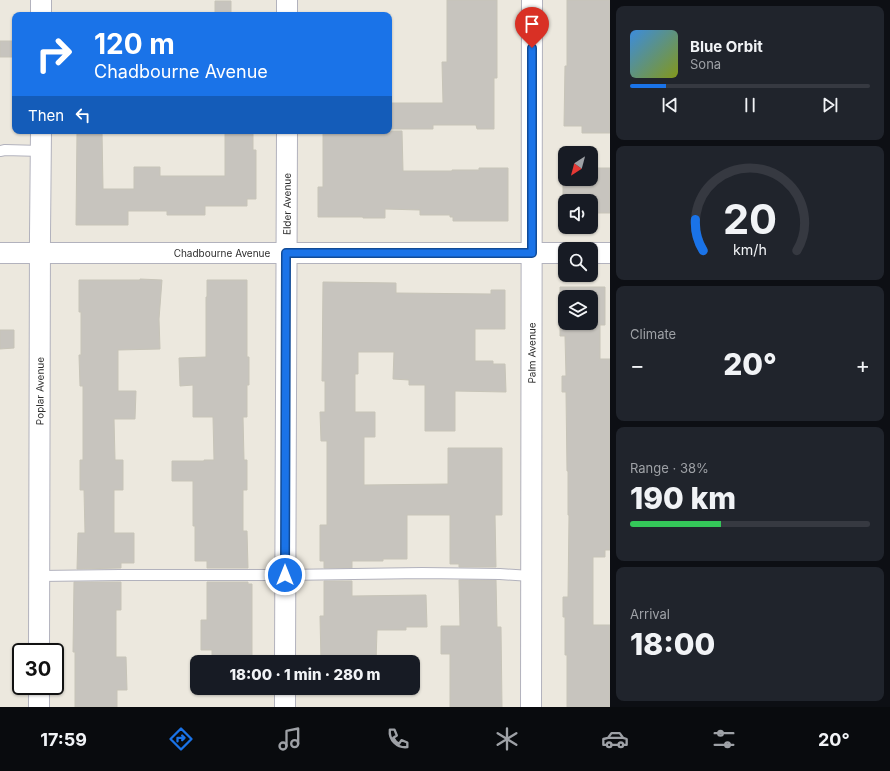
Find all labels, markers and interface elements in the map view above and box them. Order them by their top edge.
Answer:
pin [515,7.0,549,48]
icon: arrive [521,13,543,35]
text: 120 m [94,27,175,61]
icon: right [28,28,80,80]
text: Blue Orbit [690,37,763,56]
text: Sona [690,56,721,72]
text: Chadbourne Avenue [94,61,268,82]
icon: previous [659,94,681,116]
icon: pause [739,94,761,116]
icon: next [819,94,841,116]
icon: left [72,104,94,126]
text: Then [28,106,64,125]
north arrow [558,146,598,186]
map controls [558,146,598,330]
street label: Elder Avenue [281,173,293,235]
button: sound [558,194,598,234]
text: 20 [723,194,777,244]
text: km/h [733,241,767,258]
button: search [558,242,598,282]
street label: Chadbourne Avenue [174,247,271,259]
button: layers [558,290,598,330]
street label: Palm Avenue [525,322,538,384]
text: Climate [630,326,676,342]
text: 20° [723,346,777,382]
text: − [630,352,645,378]
text: + [855,352,870,378]
street label: Poplar Avenue [34,357,46,425]
text: Range · 38% [630,460,709,476]
text: 190 km [630,480,736,516]
position arrow [264,554,306,596]
text: Arrival [630,606,670,622]
text: 18:00 [630,626,715,662]
speed limit sign: 30 [12,643,64,695]
text: 18:00 · 1 min · 280 m [229,665,381,684]
icon: directions [167,725,195,753]
icon: music [276,725,304,753]
icon: phone [384,725,412,753]
icon: climate [493,725,521,753]
icon: car [601,725,629,753]
icon: filters [710,725,738,753]
text: 17:59 [40,729,87,750]
text: 20° [818,729,850,750]

